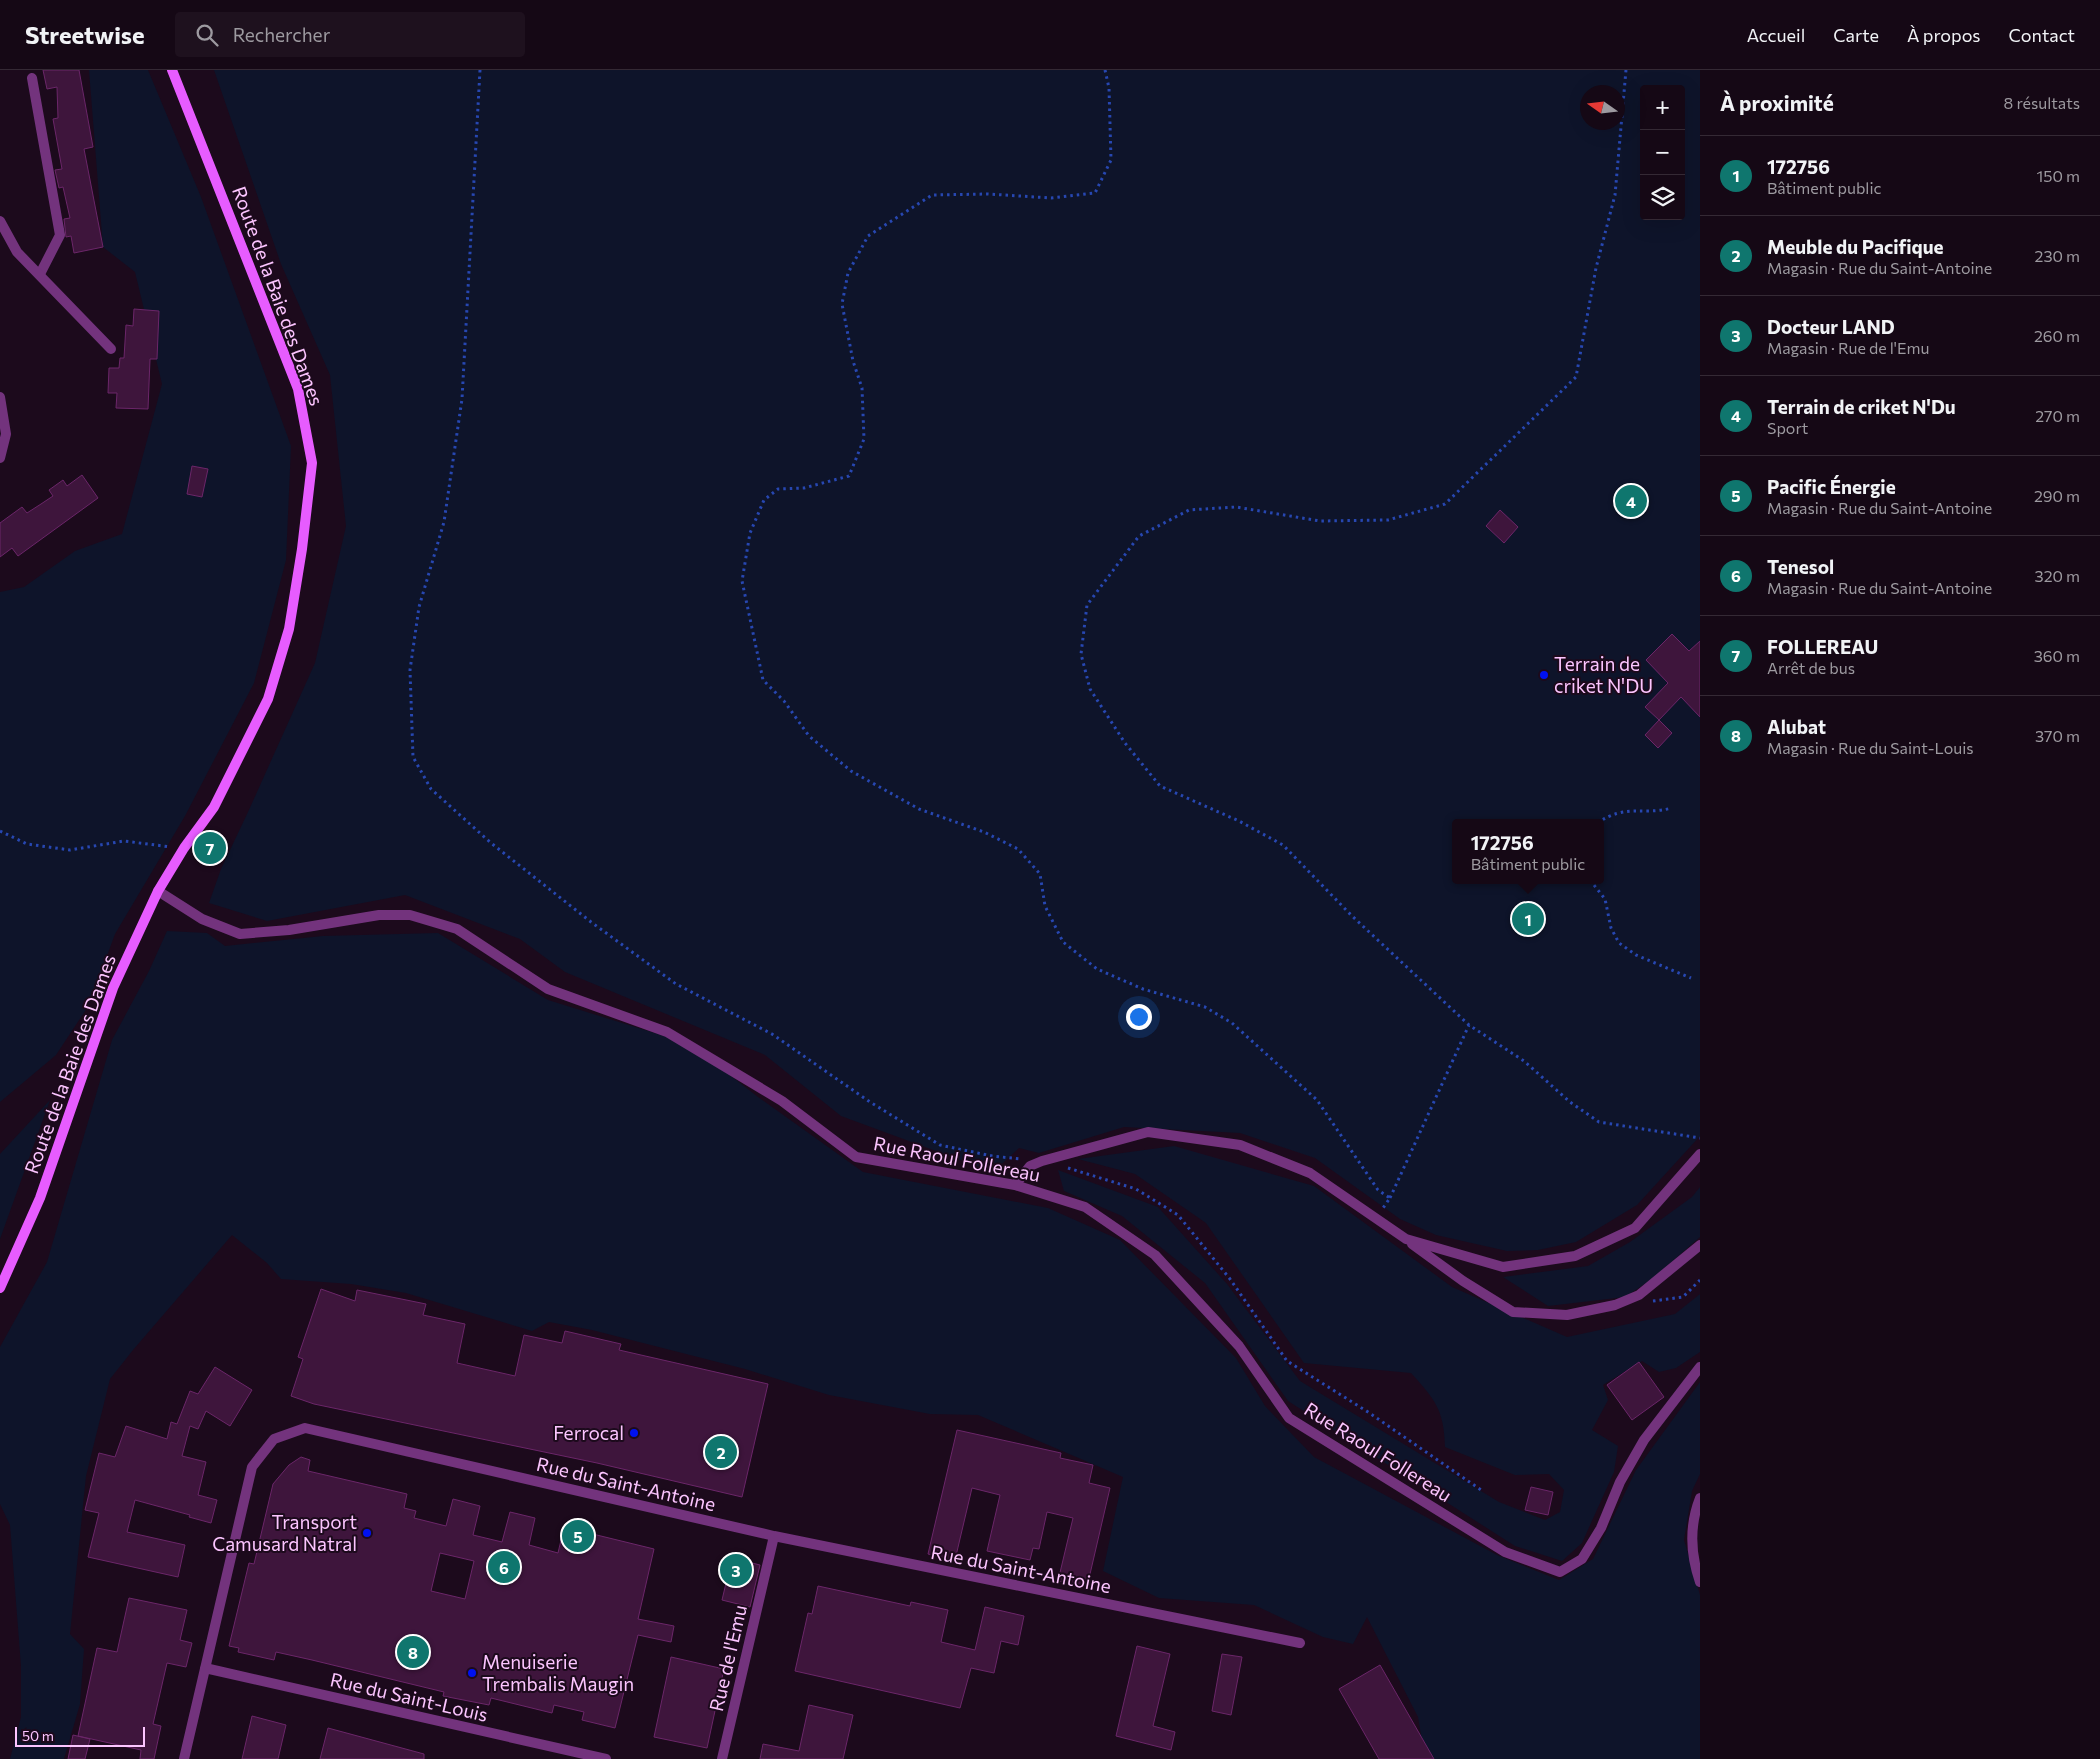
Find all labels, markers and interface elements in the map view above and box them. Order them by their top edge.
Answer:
search box [175,12,525,57]
text: Streetwise [25,20,145,49]
icon: search [193,21,221,49]
text: Rechercher [233,23,330,46]
text: Accueil [1747,24,1805,46]
text: Carte [1833,24,1879,46]
text: À propos [1907,24,1981,46]
text: Contact [2009,24,2075,46]
north arrow [1580,85,1625,130]
map controls [1640,85,1685,220]
button: + [1640,85,1685,130]
text: À proximité [1720,90,1834,115]
text: 8 résultats [2004,93,2080,112]
button: − [1640,130,1685,175]
text: 172756 [1767,155,1830,178]
text: 1 [1732,166,1740,185]
text: 150 m [2037,166,2080,185]
button: layers [1640,175,1685,220]
text: Bâtiment public [1767,178,1881,197]
street label: Route de la Baie des Dames [228,183,329,409]
text: Meuble du Pacifique [1767,235,1944,258]
text: 2 [1731,246,1741,265]
text: 230 m [2035,246,2080,265]
text: Magasin · Rue du Saint-Antoine [1767,258,1992,277]
text: Docteur LAND [1767,315,1895,338]
text: 3 [1731,326,1741,345]
text: 260 m [2034,326,2080,345]
text: Magasin · Rue de l'Emu [1767,338,1929,357]
text: Terrain de criket N'Du [1767,395,1956,418]
text: 4 [1731,406,1741,425]
text: 270 m [2035,406,2080,425]
text: Sport [1767,418,1808,437]
text: Pacific Énergie [1767,475,1896,498]
pin: 4 [1615,482,1647,520]
text: 5 [1731,486,1741,505]
text: 290 m [2034,486,2080,505]
text: Magasin · Rue du Saint-Antoine [1767,498,1992,517]
text: Tenesol [1767,555,1834,578]
text: 6 [1731,566,1741,585]
text: 320 m [2035,566,2080,585]
text: Magasin · Rue du Saint-Antoine [1767,578,1992,597]
text: FOLLEREAU [1767,635,1878,658]
text: 7 [1732,646,1740,665]
text: 360 m [2034,646,2080,665]
place label: Terrain de criket N'DU [1554,652,1653,697]
text: Arrêt de bus [1767,658,1855,677]
marker: Terrain de criket N'DU [1538,669,1550,681]
text: Alubat [1767,715,1826,738]
text: 8 [1731,726,1741,745]
text: 370 m [2035,726,2080,745]
text: Magasin · Rue du Saint-Louis [1767,738,1974,757]
popup [1452,819,1604,884]
pin: 7 [194,829,226,867]
text: 172756 [1471,831,1534,854]
text: Bâtiment public [1471,854,1585,873]
pin: 1 [1512,900,1544,938]
street label: Route de la Baie des Dames [19,951,120,1177]
your location [1126,1004,1152,1030]
street label: Rue Raoul Follereau [872,1131,1042,1186]
street label: Rue Raoul Follereau [1300,1397,1456,1506]
place label: Ferrocal [553,1421,624,1444]
marker: Ferrocal [628,1427,640,1439]
pin: 2 [705,1433,737,1471]
street label: Rue du Saint-Antoine [534,1452,718,1515]
place label: Transport Camusard Natral [212,1510,357,1555]
pin: 5 [562,1517,594,1555]
marker: Transport Camusard Natral [361,1527,373,1539]
street label: Rue du Saint-Antoine [929,1540,1113,1597]
pin: 6 [488,1548,520,1586]
pin: 3 [720,1551,752,1589]
street label: Rue de l'Emu [704,1602,751,1713]
pin: 8 [397,1633,429,1671]
place label: Menuiserie Trembalis Maugin [482,1650,634,1695]
street label: Rue du Saint-Louis [328,1667,490,1726]
marker: Menuiserie Trembalis Maugin [466,1667,478,1679]
scale bar [15,1724,145,1747]
text: 50 m [22,1727,54,1744]

